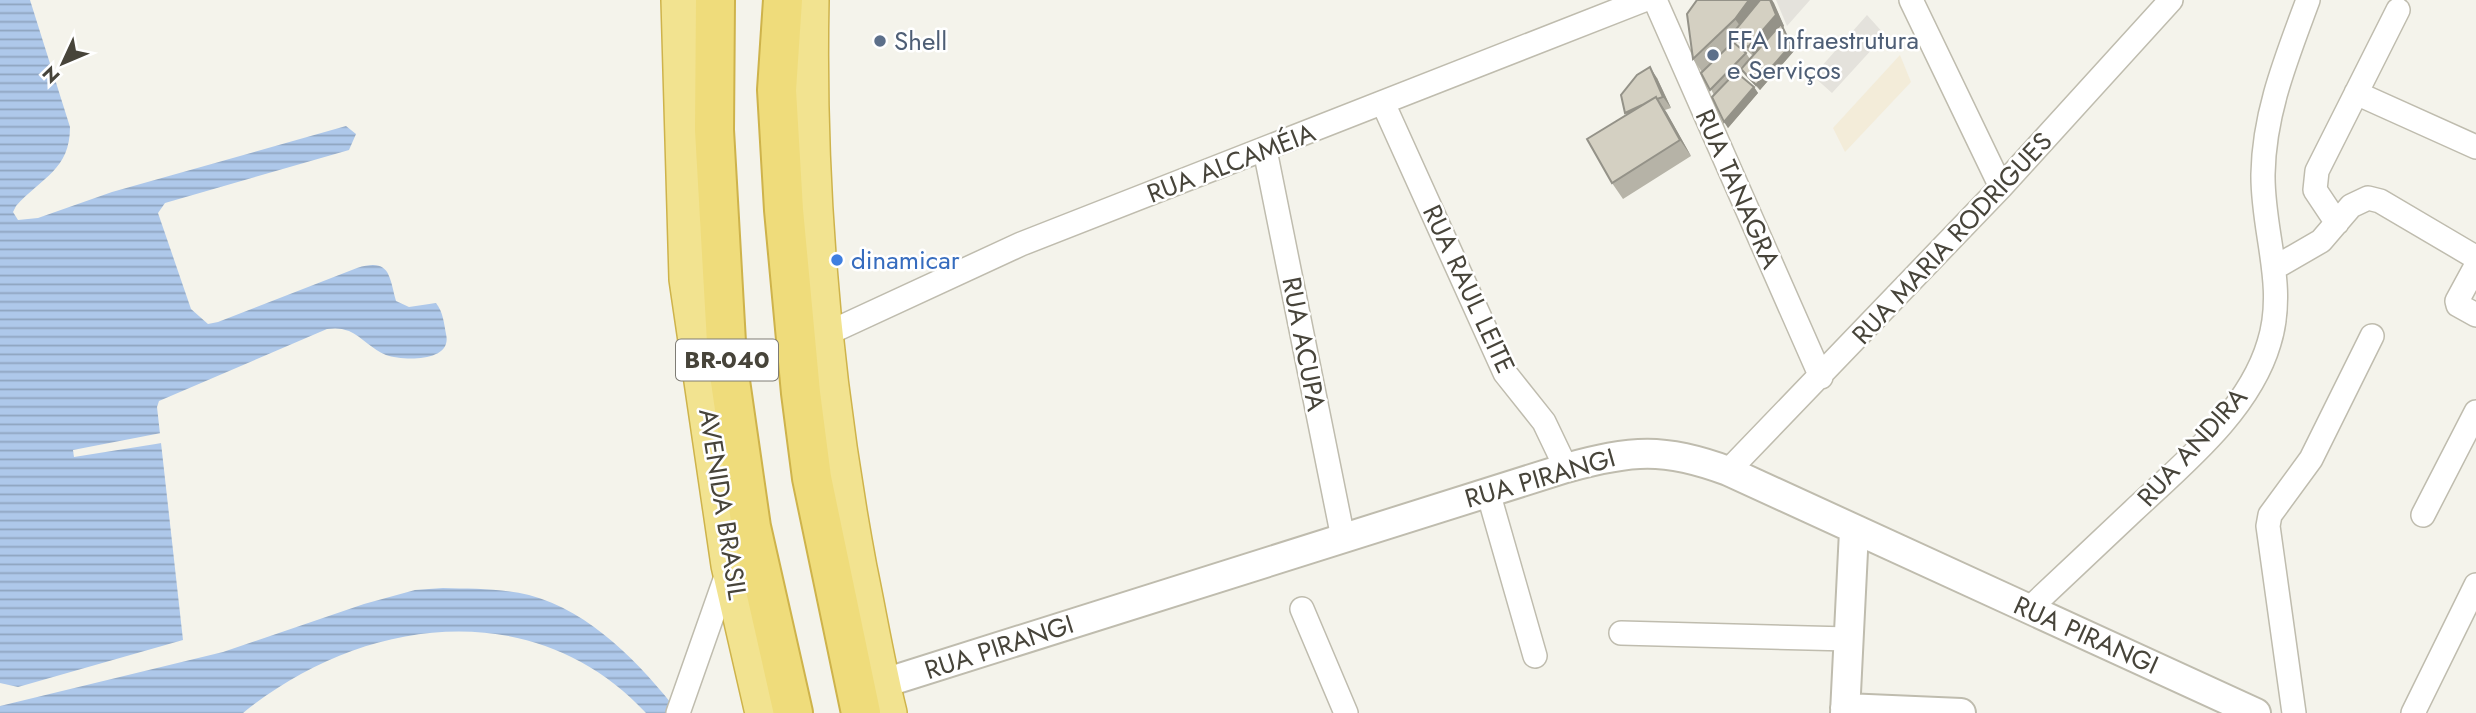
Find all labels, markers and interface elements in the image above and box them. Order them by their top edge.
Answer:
place label: FFA Infraestrutura e Serviços [1727,21,1919,89]
place label: Shell [894,22,947,60]
north arrow [28,28,98,98]
marker: Shell [872,33,888,49]
marker: FFA Infraestrutura e Serviços [1705,47,1721,63]
text: N [36,60,66,89]
street label: RUA TANAGRA [1686,103,1790,276]
street label: RUA ALCAMÉIA [1141,113,1321,213]
street label: RUA MARIA RODRIGUES [1843,123,2061,353]
street label: RUA RAUL LEITE [1413,198,1525,380]
place label: dinamicar [851,241,960,279]
marker: dinamicar [829,252,845,268]
street label: RUA ACUPA [1272,274,1336,415]
road number: BR-040 [676,340,778,380]
street label: RUA ANDIRA [2128,378,2256,515]
street label: AVENIDA BRASIL [689,406,757,603]
street label: RUA PIRANGI [1460,438,1620,518]
street label: RUA PIRANGI [2008,586,2164,684]
street label: RUA PIRANGI [920,605,1078,689]

